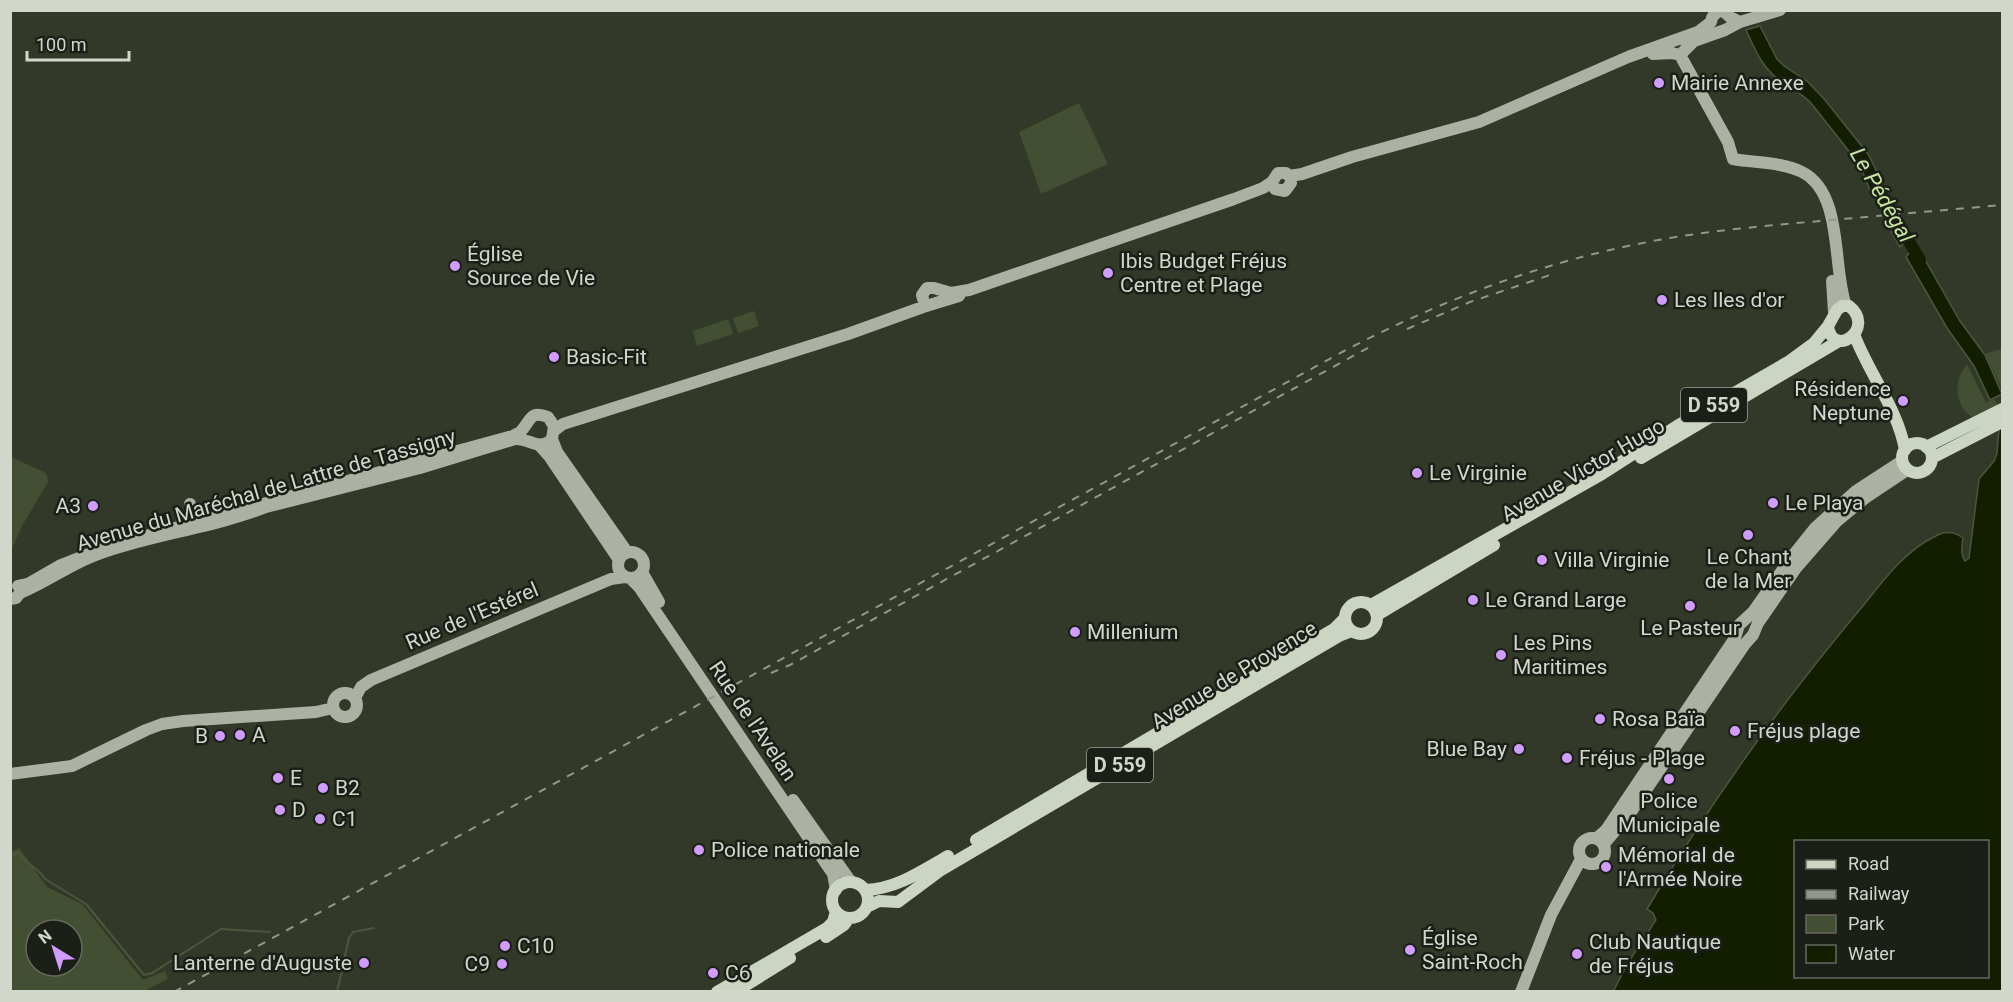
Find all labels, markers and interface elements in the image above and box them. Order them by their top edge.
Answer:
scale bar [27,24,129,62]
text: 100 m [36,34,87,55]
place label: Mairie Annexe [1671,71,1804,95]
marker: Mairie Annexe [1652,76,1666,90]
water label: Le Pédégal [1845,143,1919,247]
place label: Église Source de Vie [467,242,595,290]
place label: Ibis Budget Fréjus Centre et Plage [1120,249,1287,297]
marker: Église Source de Vie [448,259,462,273]
marker: Ibis Budget Fréjus Centre et Plage [1101,266,1115,280]
place label: Les Iles d'or [1674,288,1784,312]
marker: Les Iles d'or [1655,293,1669,307]
place label: Basic-Fit [566,345,647,369]
marker: Basic-Fit [547,350,561,364]
place label: Résidence Neptune [1794,377,1891,425]
road number: D 559 [1681,388,1747,422]
marker: Résidence Neptune [1896,394,1910,408]
street label: Avenue Victor Hugo [1497,413,1669,527]
street label: Avenue du Maréchal de Lattre de Tassigny [74,424,458,556]
place label: Le Virginie [1429,461,1527,485]
marker: Le Virginie [1410,466,1424,480]
place label: Le Playa [1785,491,1863,515]
place label: A3 [55,494,81,518]
marker: Le Playa [1766,496,1780,510]
marker: A3 [86,499,100,513]
marker: Le Chant de la Mer [1741,528,1755,542]
place label: Le Chant de la Mer [1705,545,1791,593]
place label: Villa Virginie [1554,548,1669,572]
marker: Villa Virginie [1535,553,1549,567]
street label: Rue de l'Estérel [402,577,542,655]
place label: Le Grand Large [1485,588,1626,612]
marker: Le Grand Large [1466,593,1480,607]
marker: Le Pasteur [1683,599,1697,613]
street label: Avenue de Provence [1147,616,1321,734]
place label: Le Pasteur [1640,616,1740,640]
place label: Millenium [1087,620,1179,644]
marker: Millenium [1068,625,1082,639]
place label: Les Pins Maritimes [1513,631,1607,679]
marker: Les Pins Maritimes [1494,648,1508,662]
street label: Rue de l'Avelan [704,657,802,785]
place label: Rosa Baïa [1612,707,1706,731]
marker: Rosa Baïa [1593,712,1607,726]
place label: Fréjus plage [1747,719,1860,743]
place label: A [252,723,266,747]
place label: B [195,724,208,748]
marker: Fréjus plage [1728,724,1742,738]
marker: A [233,728,247,742]
marker: B [213,729,227,743]
place label: Blue Bay [1427,737,1507,761]
marker: Blue Bay [1512,742,1526,756]
place label: Fréjus - Plage [1579,746,1705,770]
road number: D 559 [1087,748,1153,782]
marker: Fréjus - Plage [1560,751,1574,765]
place label: E [290,766,302,790]
marker: E [271,771,285,785]
marker: Police Municipale [1662,772,1676,786]
place label: B2 [335,776,360,800]
marker: B2 [316,781,330,795]
place label: Police Municipale [1618,789,1720,837]
place label: D [292,798,306,822]
marker: D [273,803,287,817]
place label: C1 [332,807,357,831]
marker: C1 [313,812,327,826]
place label: Police nationale [711,838,860,862]
legend [1794,840,1989,978]
marker: Police nationale [692,843,706,857]
place label: Mémorial de l'Armée Noire [1618,843,1742,891]
text: Road [1848,853,1889,874]
marker: Mémorial de l'Armée Noire [1599,860,1613,874]
text: Railway [1848,883,1910,904]
text: Park [1848,913,1885,934]
north arrow [24,918,84,978]
text: N [35,926,55,948]
place label: Église Saint-Roch [1422,926,1523,974]
place label: Club Nautique de Fréjus [1589,930,1721,978]
place label: C10 [517,934,554,958]
marker: C10 [498,939,512,953]
marker: Église Saint-Roch [1403,943,1417,957]
text: Water [1848,943,1895,964]
marker: Club Nautique de Fréjus [1570,947,1584,961]
place label: Lanterne d'Auguste [173,951,352,975]
place label: C9 [465,952,490,976]
marker: Lanterne d'Auguste [357,956,371,970]
marker: C9 [495,957,509,971]
place label: C6 [725,961,750,985]
marker: C6 [706,966,720,980]

